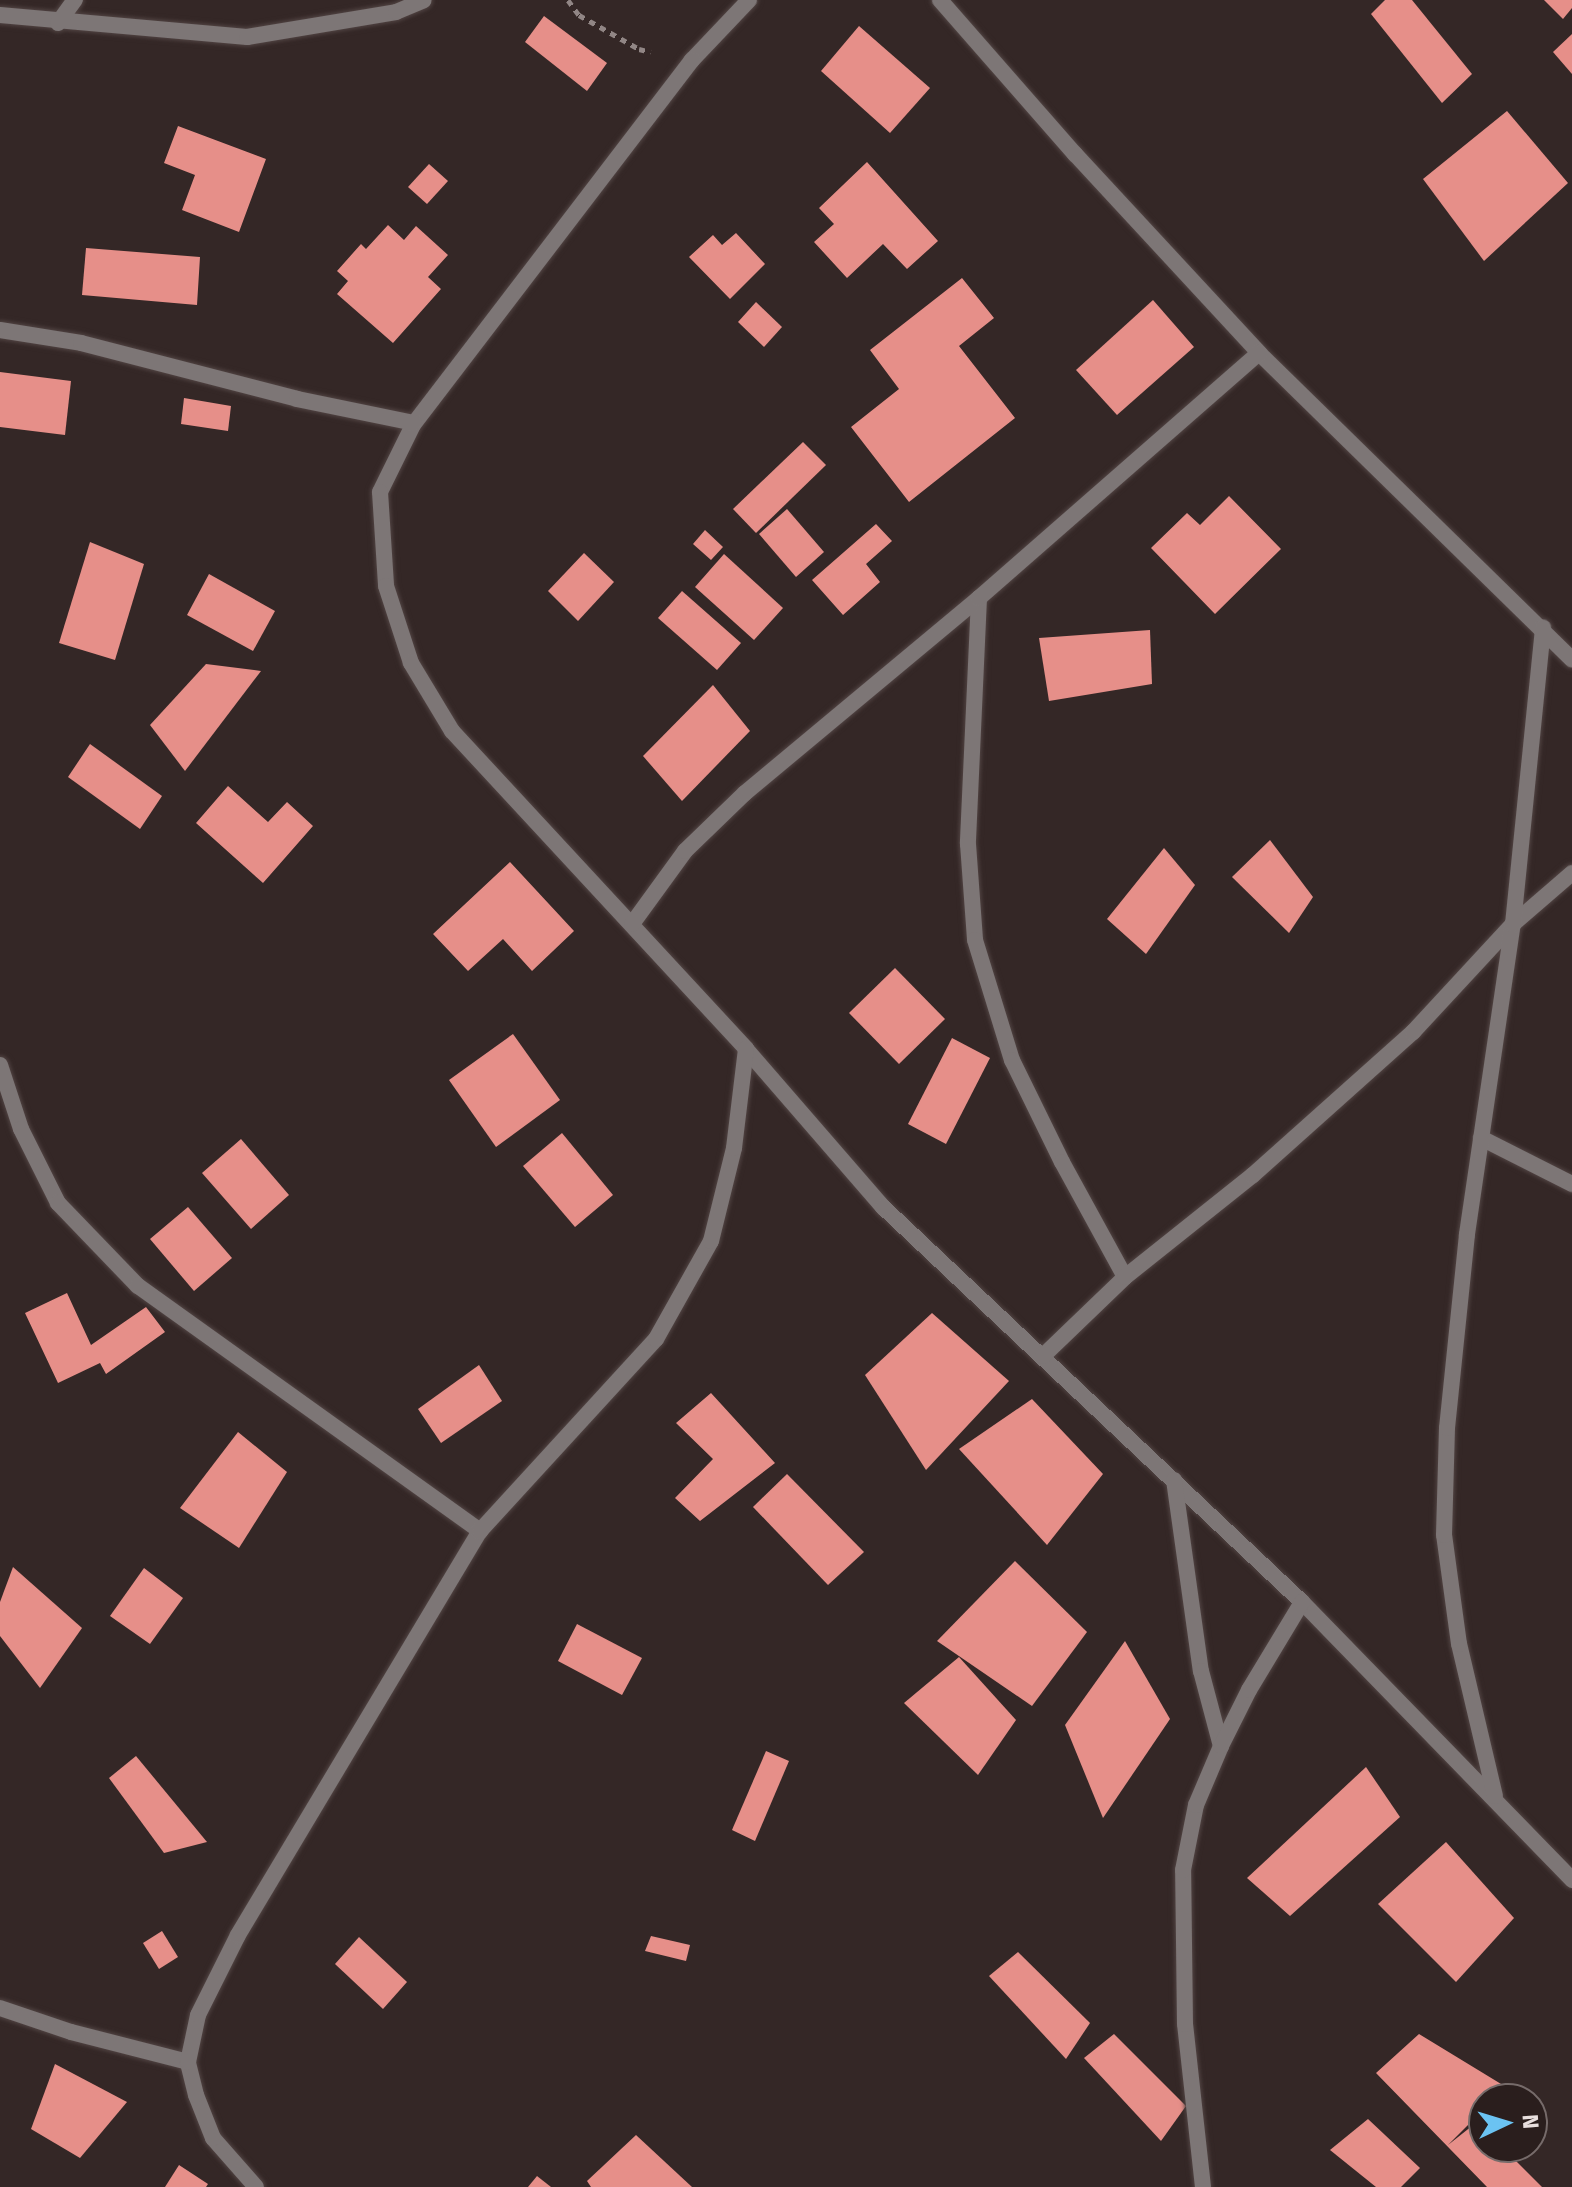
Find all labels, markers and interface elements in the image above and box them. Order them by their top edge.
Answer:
north arrow [1468,2083,1548,2163]
text: N [1516,2113,1544,2130]

